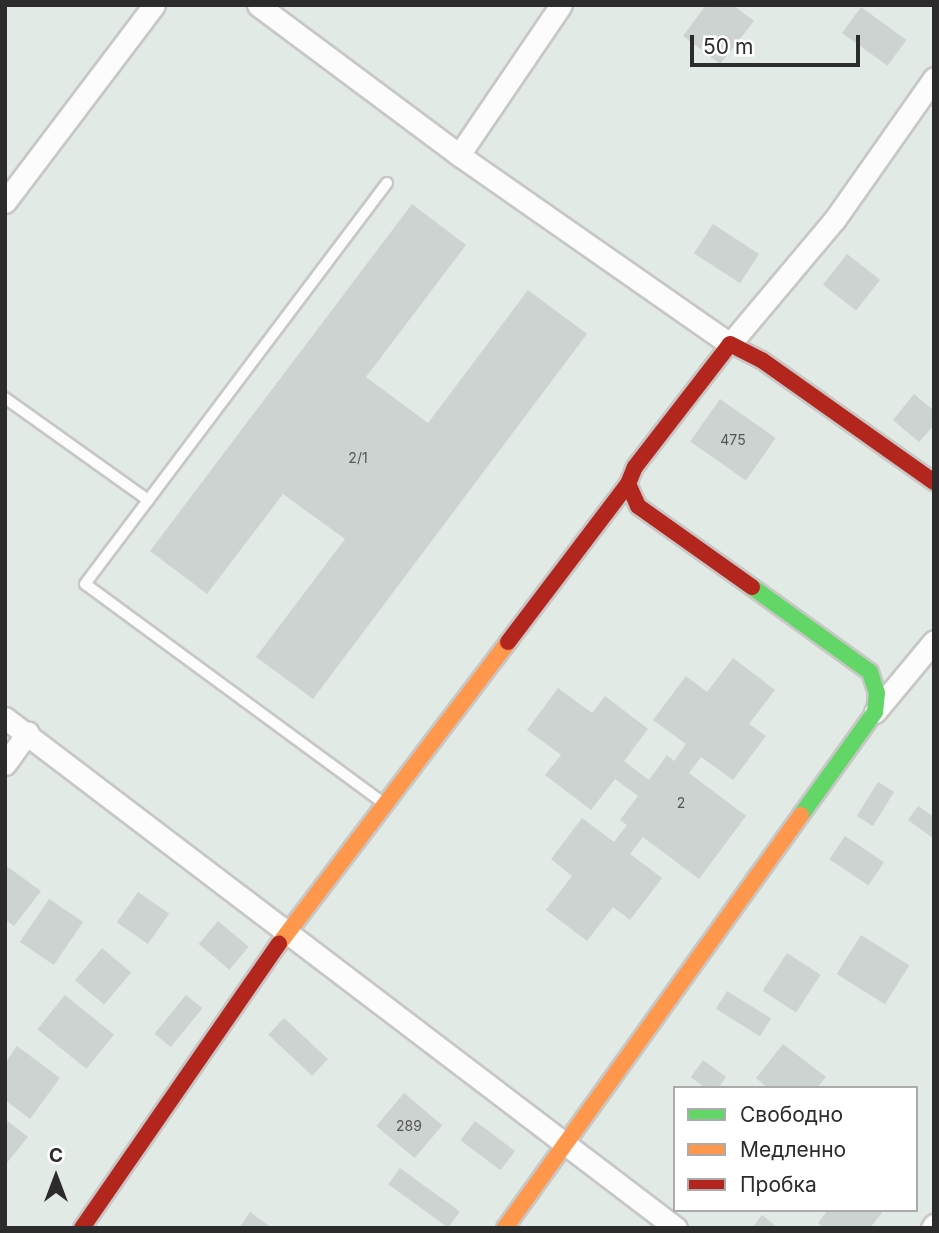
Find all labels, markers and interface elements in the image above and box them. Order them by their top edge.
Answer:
scale bar [694,21,864,65]
text: 50 m [703,34,753,59]
house number: 475 [720,432,746,448]
house number: 2/1 [348,450,368,466]
house number: 2 [677,795,685,811]
legend [673,1086,918,1212]
text: Свободно [740,1102,843,1127]
house number: 289 [396,1118,422,1134]
text: Медленно [740,1137,846,1162]
north arrow [21,1142,91,1212]
text: С [49,1144,63,1167]
text: Пробка [740,1172,817,1197]

